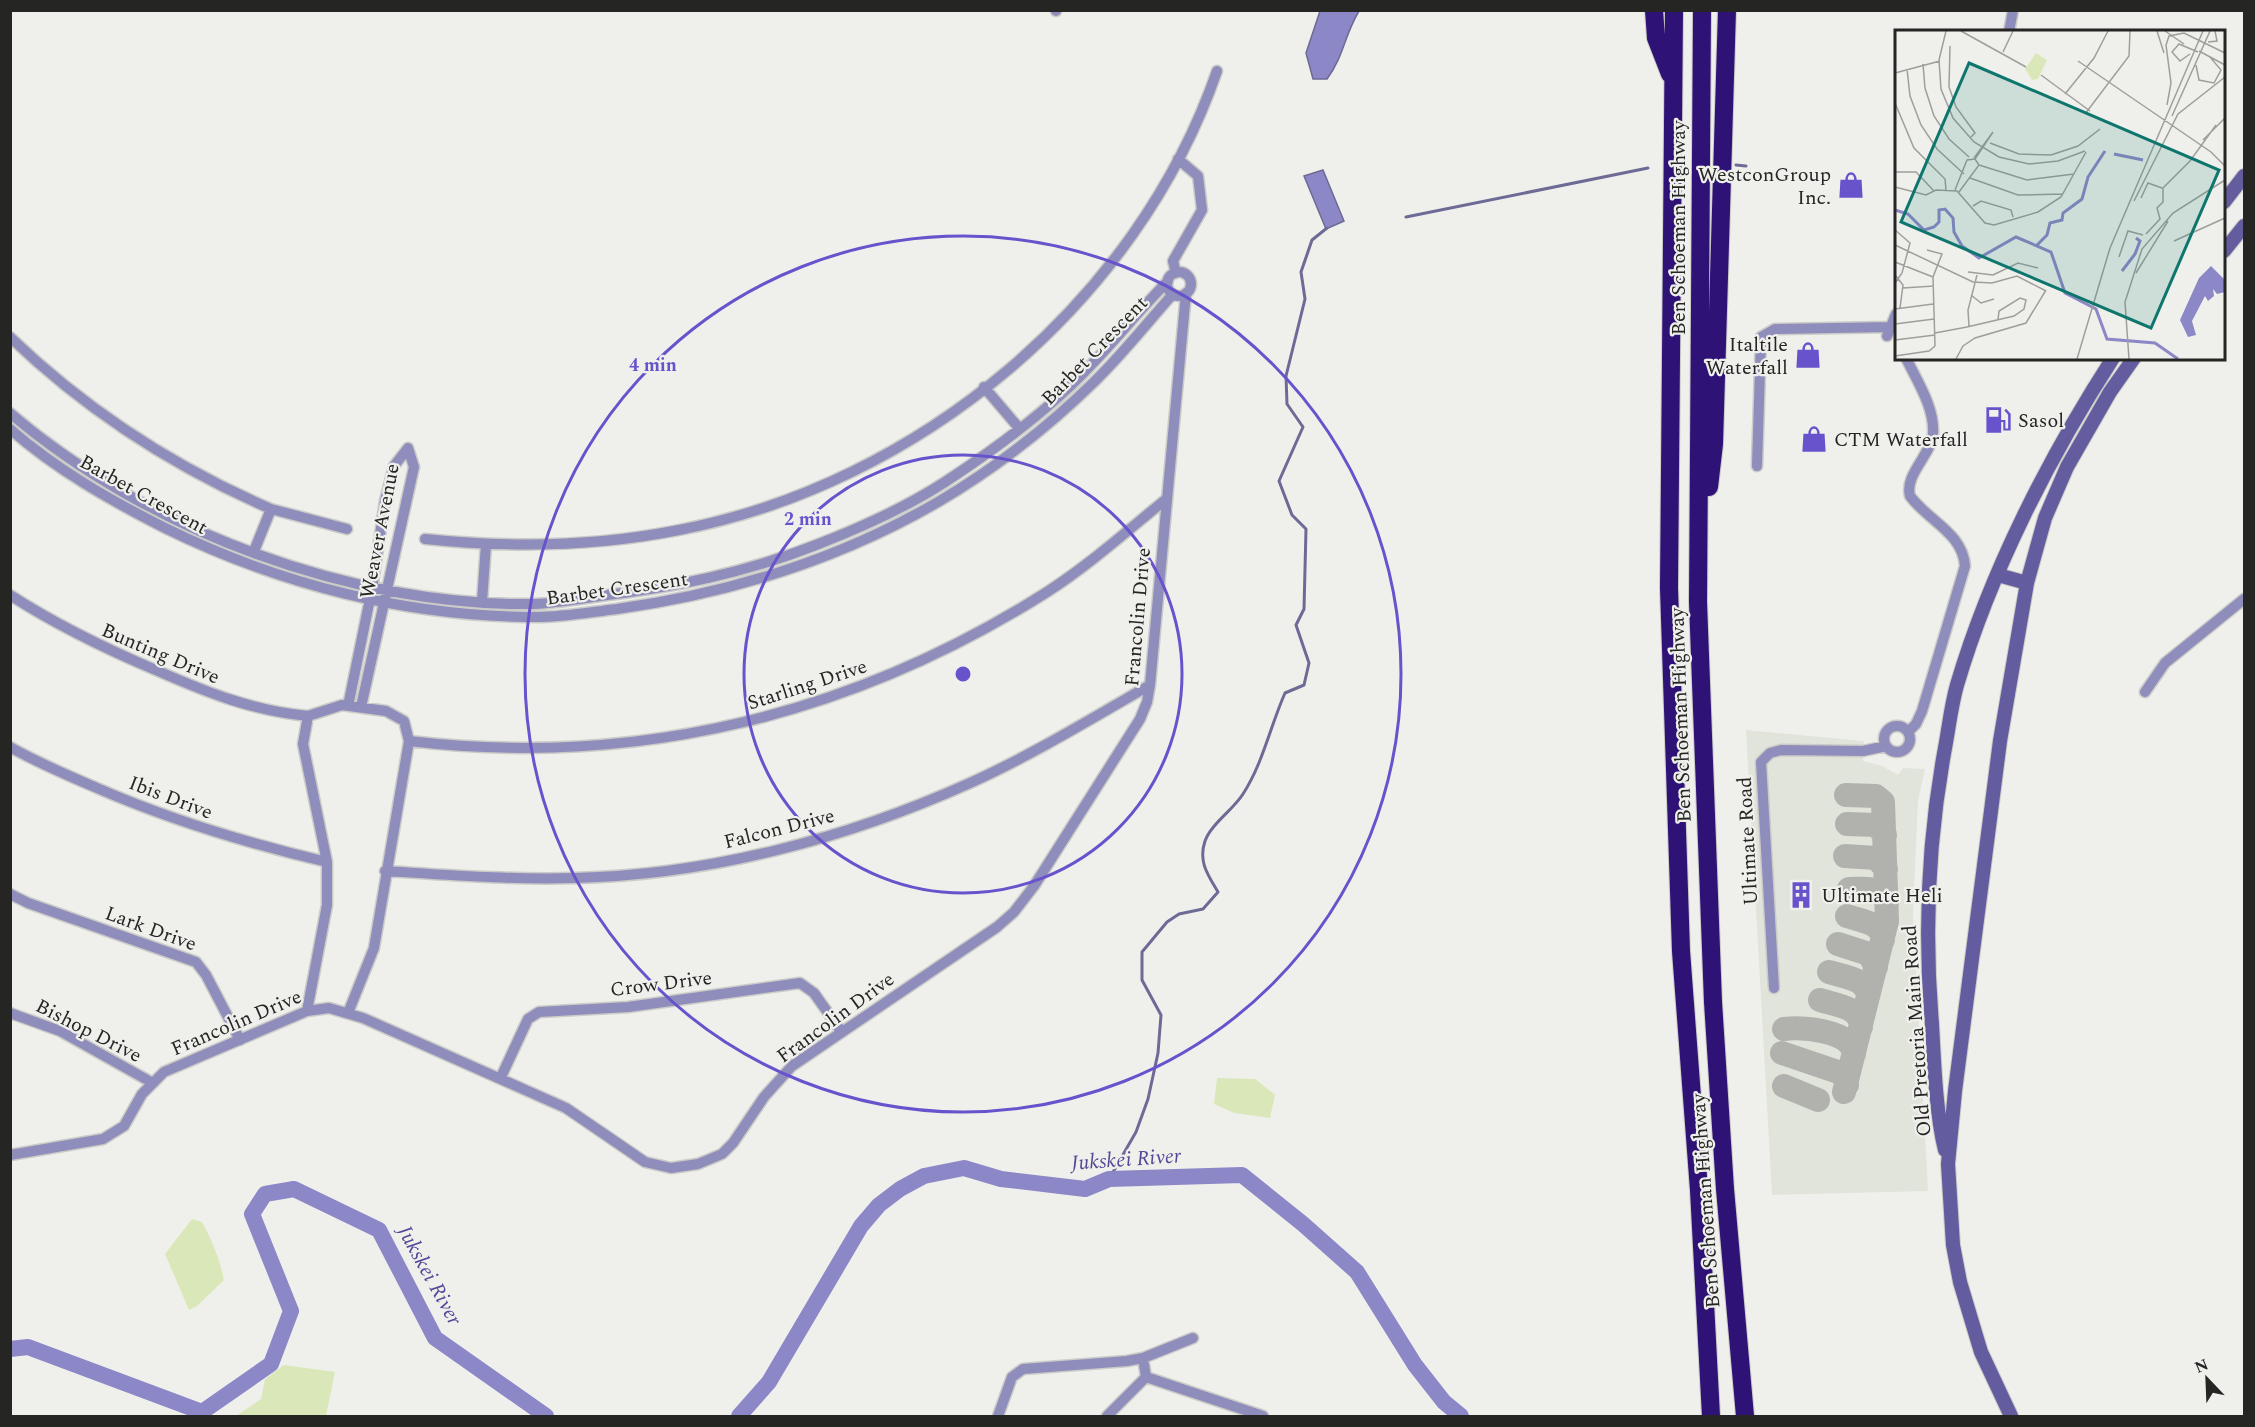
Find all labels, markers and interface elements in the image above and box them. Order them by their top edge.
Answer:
inset map [1895,30,2225,360]
street label: Ben Schoeman Highway [1664,119,1694,335]
place label: WestconGroup Inc. [1698,160,1831,213]
shop icon: WestconGroup Inc. [1836,170,1866,200]
street label: Barbet Crescent [1034,289,1155,412]
place label: Italtile Waterfall [1706,330,1788,383]
shop icon: Italtile Waterfall [1793,340,1823,370]
text: 4 min [629,352,677,379]
fuel station icon: Sasol [1983,405,2013,435]
place label: Sasol [2018,406,2064,436]
shop icon: CTM Waterfall [1799,424,1829,454]
place label: CTM Waterfall [1834,425,1968,455]
street label: Barbet Crescent [74,447,213,543]
street label: Weaver Avenue [352,461,408,601]
text: 2 min [784,506,832,533]
street label: Francolin Drive [1117,546,1159,688]
street label: Barbet Crescent [544,564,690,614]
street label: Ben Schoeman Highway [1662,606,1700,823]
street label: Bunting Drive [97,616,224,692]
street label: Starling Drive [744,651,871,718]
centre of rings [953,664,973,684]
street label: Ibis Drive [124,768,217,828]
street label: Ultimate Road [1730,776,1766,906]
street label: Falcon Drive [721,801,838,857]
building icon: Ultimate Heli [1786,880,1816,910]
place label: Ultimate Heli [1821,881,1943,911]
street label: Lark Drive [101,899,201,959]
street label: Old Pretoria Main Road [1895,924,1939,1138]
street label: Crow Drive [609,963,714,1005]
street label: Francolin Drive [770,965,901,1071]
street label: Francolin Drive [166,982,306,1064]
street label: Bishop Drive [30,991,147,1071]
street label: Ben Schoeman Highway [1683,1091,1728,1309]
water label: Jukskei River [1068,1140,1183,1180]
water label: Jukskei River [387,1218,470,1332]
north arrow [2177,1349,2237,1409]
text: N [2191,1353,2212,1380]

